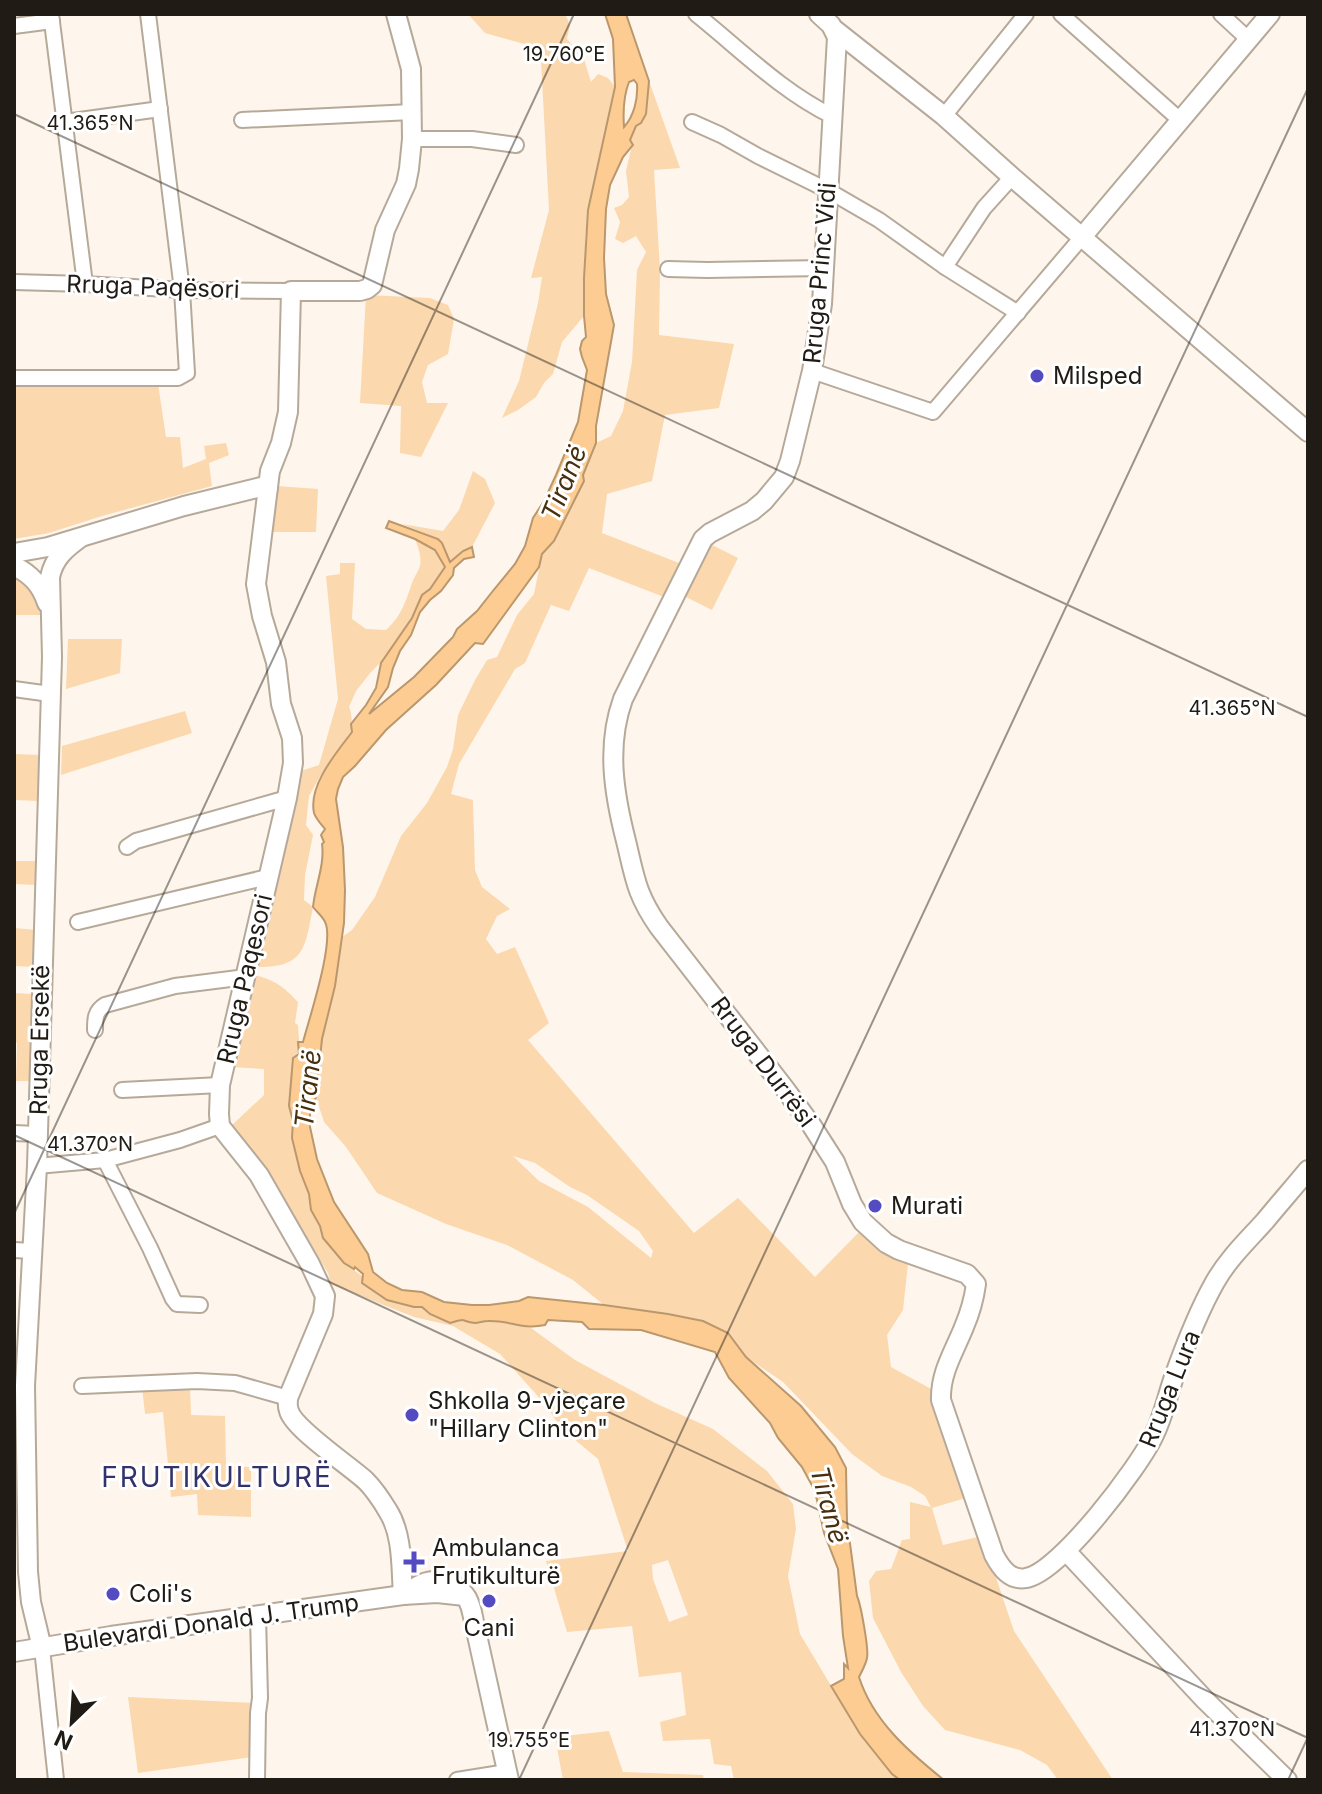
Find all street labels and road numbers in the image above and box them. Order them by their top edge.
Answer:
street label: Rruga Princ Vidi [797,181,842,365]
street label: Rruga Paqësori [66,269,240,304]
street label: Rruga Paqesori [211,891,278,1067]
street label: Rruga Ersekë [24,965,55,1115]
street label: Rruga Durrësi [705,991,822,1133]
street label: Rruga Lura [1133,1326,1206,1452]
street label: Bulevardi Donald J. Trump [61,1587,361,1658]

